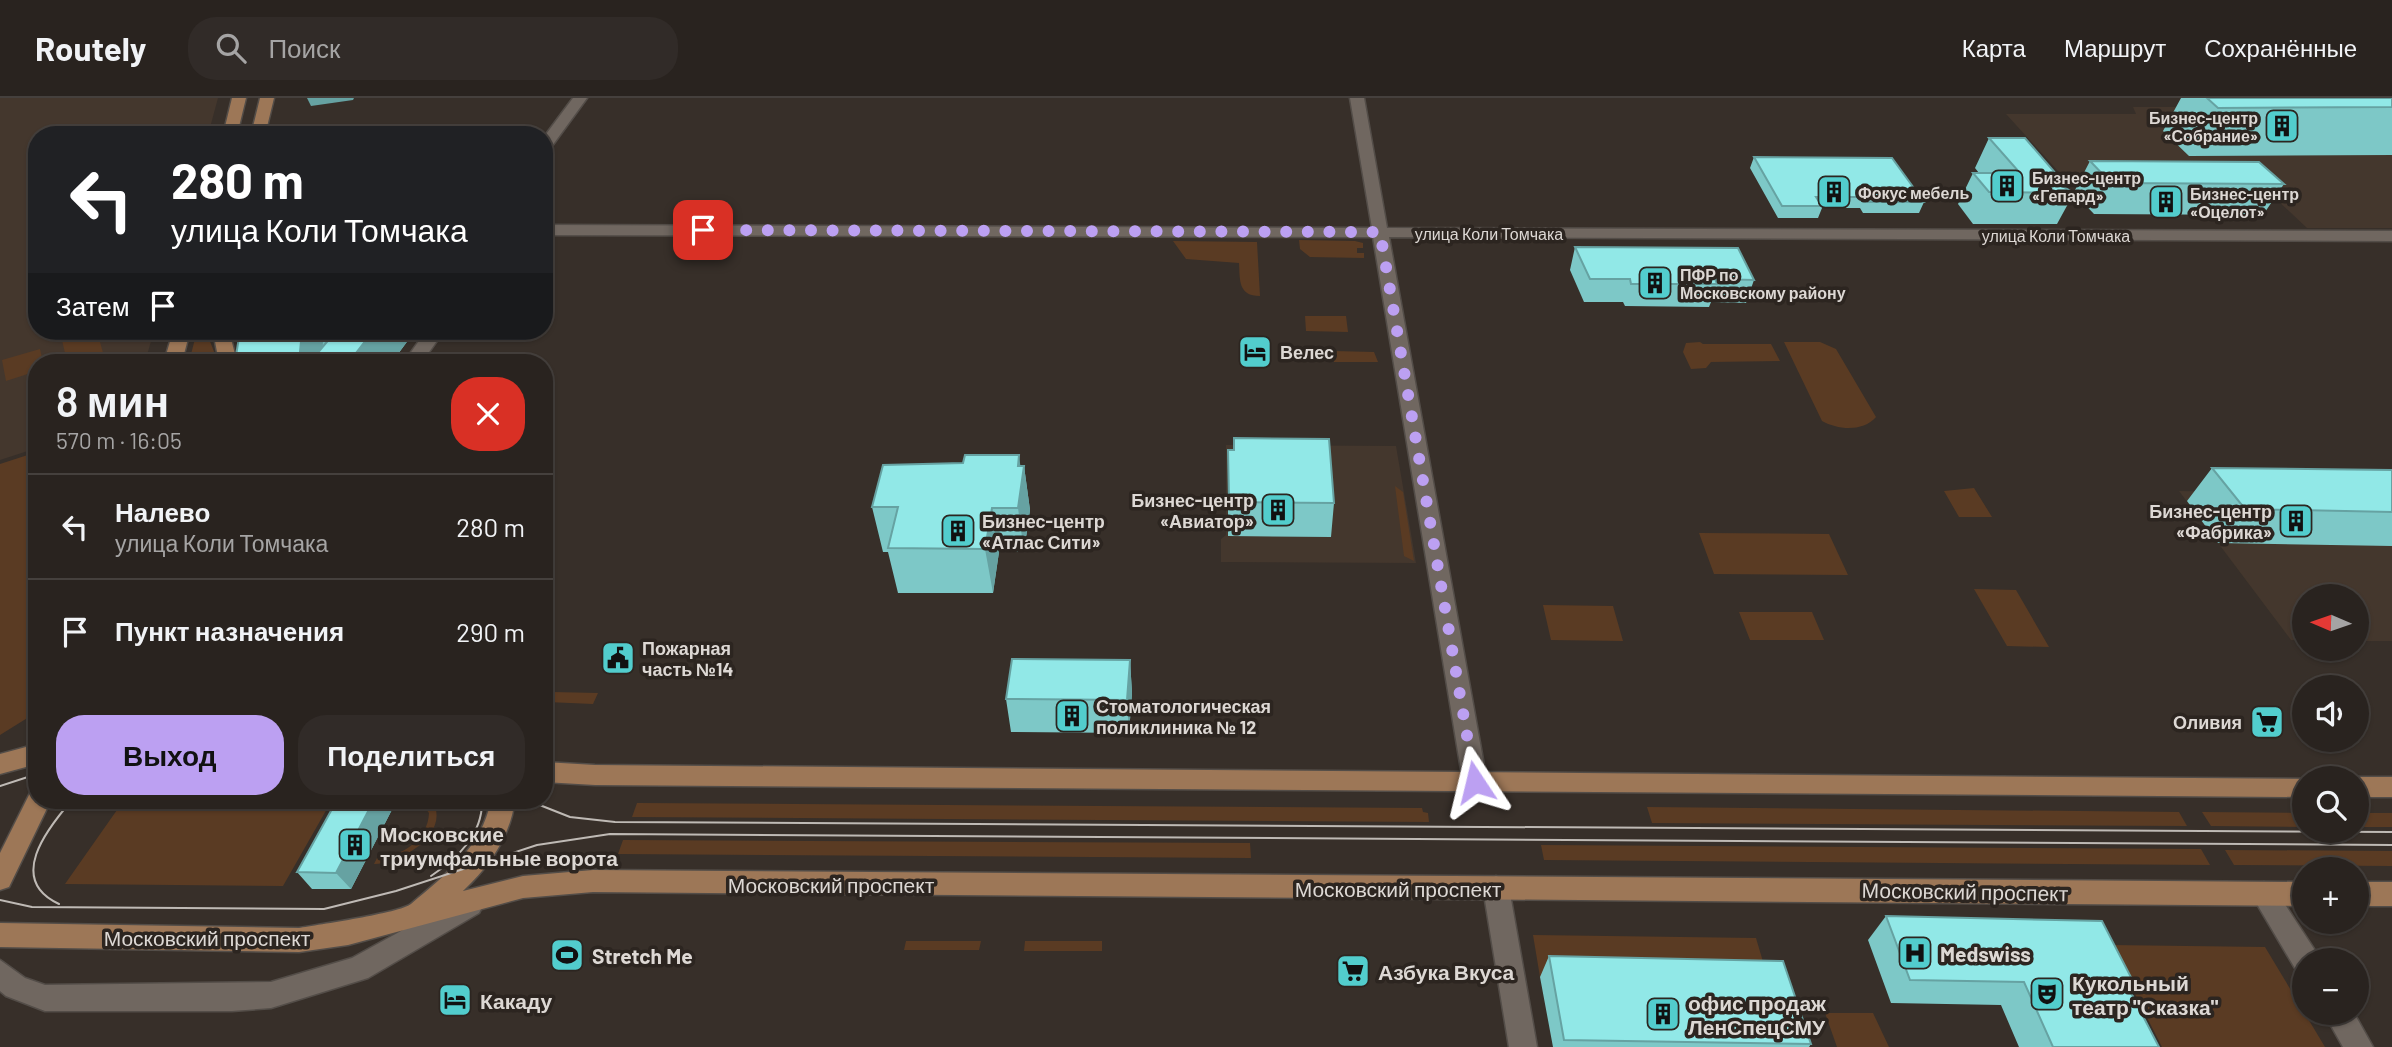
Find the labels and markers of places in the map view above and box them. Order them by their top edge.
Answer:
building icon: Бизнес-центр «Собрание» [2263,107,2301,145]
place label: Бизнес-центр «Собрание» [2149,108,2258,145]
building icon: Бизнес-центр «Гепард» [1988,167,2026,205]
place label: Бизнес-центр «Гепард» [2032,168,2141,205]
building icon: Фокус мебель [1815,173,1853,211]
place label: Фокус мебель [1858,183,1970,202]
building icon: Бизнес-центр «Оцелот» [2147,183,2185,221]
place label: Бизнес-центр «Оцелот» [2190,184,2299,221]
pin [673,200,733,260]
building icon: ПФР по Московскому району [1636,264,1674,302]
place label: ПФР по Московскому району [1680,265,1846,302]
hotel icon: Велес [1236,333,1274,371]
place label: Велес [1280,341,1334,363]
place label: Бизнес-центр «Авиатор» [1131,489,1254,532]
building icon: Бизнес-центр «Авиатор» [1259,491,1297,529]
place label: Бизнес-центр «Фабрика» [2149,500,2272,543]
building icon: Бизнес-центр «Фабрика» [2277,502,2315,540]
place label: Бизнес-центр «Атлас Сити» [982,510,1105,553]
building icon: Бизнес-центр «Атлас Сити» [939,512,977,550]
place label: Пожарная часть №14 [642,637,733,680]
public building icon: Пожарная часть №14 [599,639,637,677]
place label: Стоматологическая поликлиника № 12 [1096,695,1271,738]
building icon: Стоматологическая поликлиника № 12 [1053,697,1091,735]
supermarket icon: Оливия [2248,703,2286,741]
place label: Оливия [2173,711,2242,733]
place label: Московские триумфальные ворота [380,821,618,870]
building icon: Московские триумфальные ворота [336,826,374,864]
hospital icon: Medswiss [1896,934,1934,972]
sports icon: Stretch Me [548,936,586,974]
place label: Medswiss [1940,941,2031,966]
place label: Stretch Me [592,943,693,968]
supermarket icon: Азбука Вкуса [1334,952,1372,990]
place label: Азбука Вкуса [1378,959,1515,984]
place label: Кукольный театр "Сказка" [2072,970,2219,1019]
theatre icon: Кукольный театр "Сказка" [2028,975,2066,1013]
hotel icon: Какаду [436,981,474,1019]
place label: Какаду [480,988,553,1013]
place label: офис продаж ЛенСпецСМУ [1688,990,1827,1039]
building icon: офис продаж ЛенСпецСМУ [1644,995,1682,1033]

